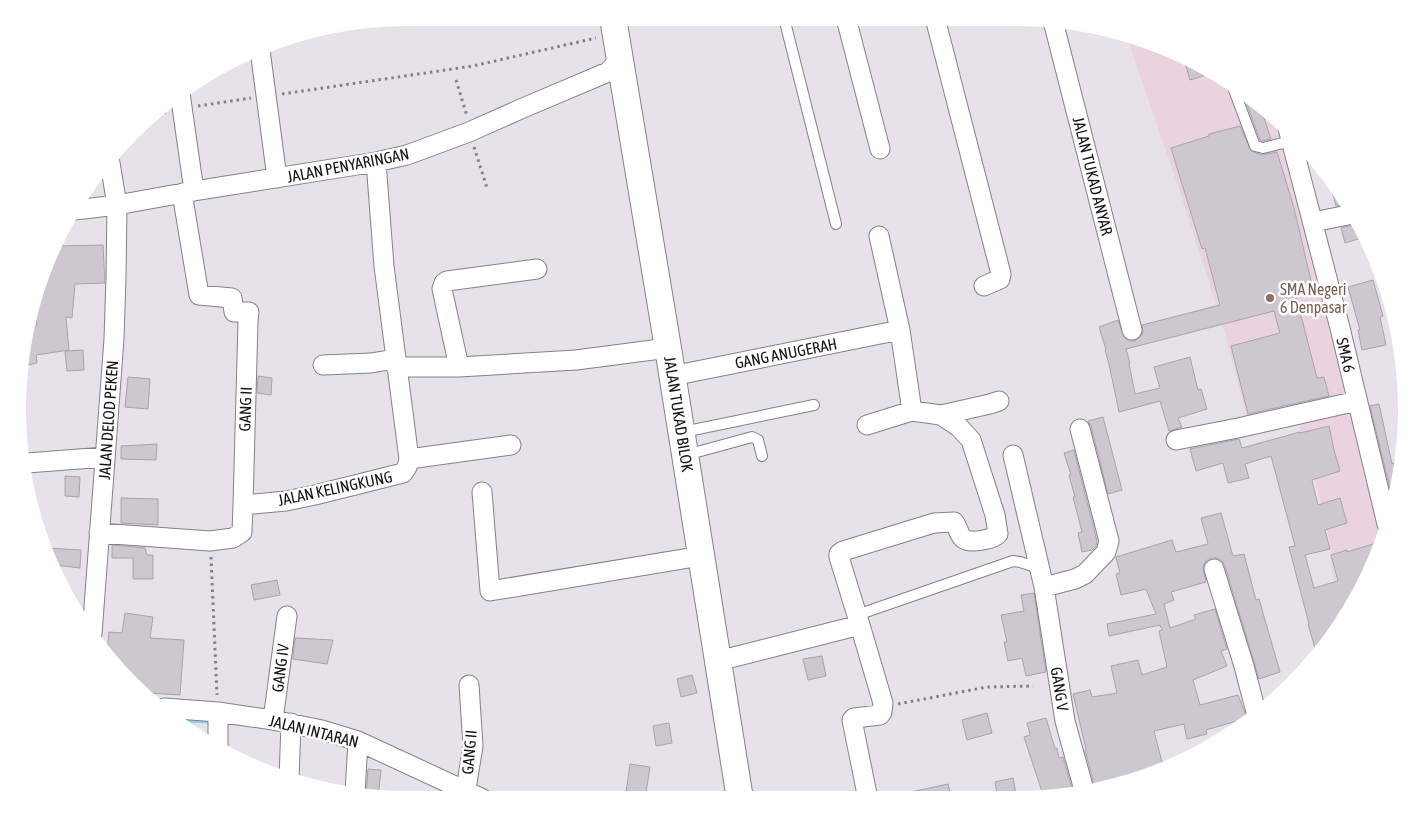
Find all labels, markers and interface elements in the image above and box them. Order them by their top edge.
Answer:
street label: JALAN TUKAD ANYAR [1070,115,1116,237]
street label: JALAN PENYARINGAN [285,144,411,186]
place label: SMA Negeri 6 Denpasar [1280,280,1347,317]
marker: SMA Negeri 6 Denpasar [1264,292,1276,304]
street label: GANG ANUGERAH [733,334,839,372]
street label: SMA 6 [1333,336,1359,374]
street label: JALAN TUKAD BILOK [661,355,697,473]
street label: JALAN DELOD PEKEN [95,360,121,480]
street label: GANG II [235,386,255,432]
street label: JALAN KELINGKUNG [276,467,394,509]
street label: GANG IV [268,643,292,693]
street label: GANG V [1048,666,1072,712]
street label: JALAN INTARAN [267,711,361,751]
street label: GANG II [458,729,480,775]

